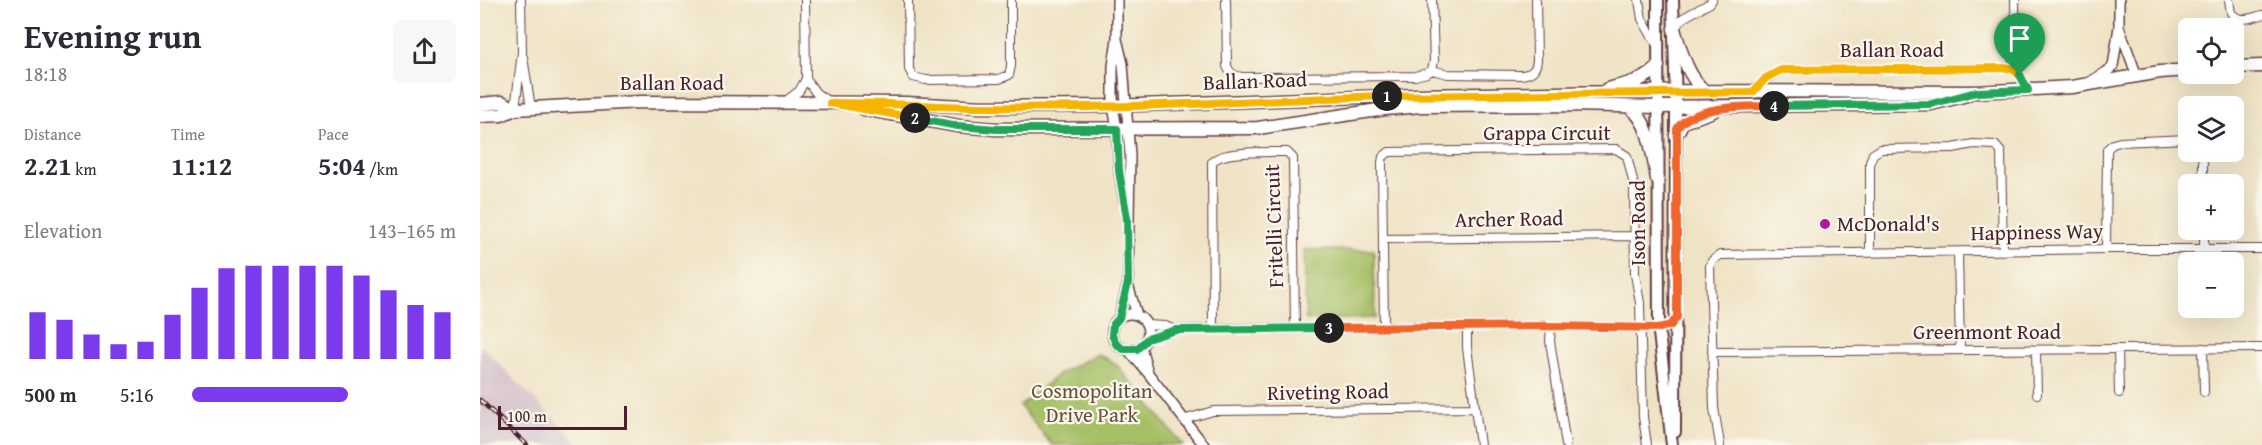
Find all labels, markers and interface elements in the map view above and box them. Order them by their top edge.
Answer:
text: Evening run [24,12,201,60]
pin [1994,13,2045,75]
map controls [2178,18,2244,318]
button: locate [2178,18,2244,84]
button: share [393,20,456,83]
icon: arrive [2003,22,2036,55]
street label: Ballan Road [1840,34,1945,65]
text: 18:18 [24,59,67,88]
street label: Ballan Road [1203,63,1308,98]
street label: Ballan Road [620,67,725,98]
pin: 1 [1372,81,1402,111]
text: 1 [1383,84,1391,108]
pin: 4 [1759,91,1789,121]
text: 4 [1770,94,1778,118]
button: layers [2178,96,2244,162]
pin: 2 [900,103,930,133]
text: 2 [911,106,919,130]
street label: Grappa Circuit [1483,117,1611,148]
text: Distance [24,122,81,146]
text: Time [171,122,205,146]
text: Pace [318,122,349,146]
text: 2.21 [24,146,72,185]
text: 11:12 [171,146,232,185]
text: 5:04 [318,146,366,185]
text: km [72,157,96,181]
text: /km [366,157,398,181]
street label: Fritelli Circuit [1256,163,1291,289]
button: + [2178,174,2244,240]
street label: Ison Road [1622,179,1653,266]
street label: Archer Road [1454,202,1565,235]
place label: McDonald's [1837,208,1940,239]
street label: Happiness Way [1970,215,2104,248]
text: Elevation [24,216,102,245]
text: 143–165 m [368,216,456,245]
marker: McDonald's [1818,217,1832,231]
button: − [2178,252,2244,318]
pin: 3 [1314,313,1344,343]
text: 3 [1325,316,1333,340]
street label: Greenmont Road [1913,316,2062,347]
park label: Cosmopolitan Drive Park [1031,375,1153,430]
street label: Riveting Road [1267,375,1390,408]
text: 500 m [24,380,77,409]
text: 5:16 [120,380,154,409]
scale bar [498,403,627,430]
text: 100 m [507,404,547,428]

